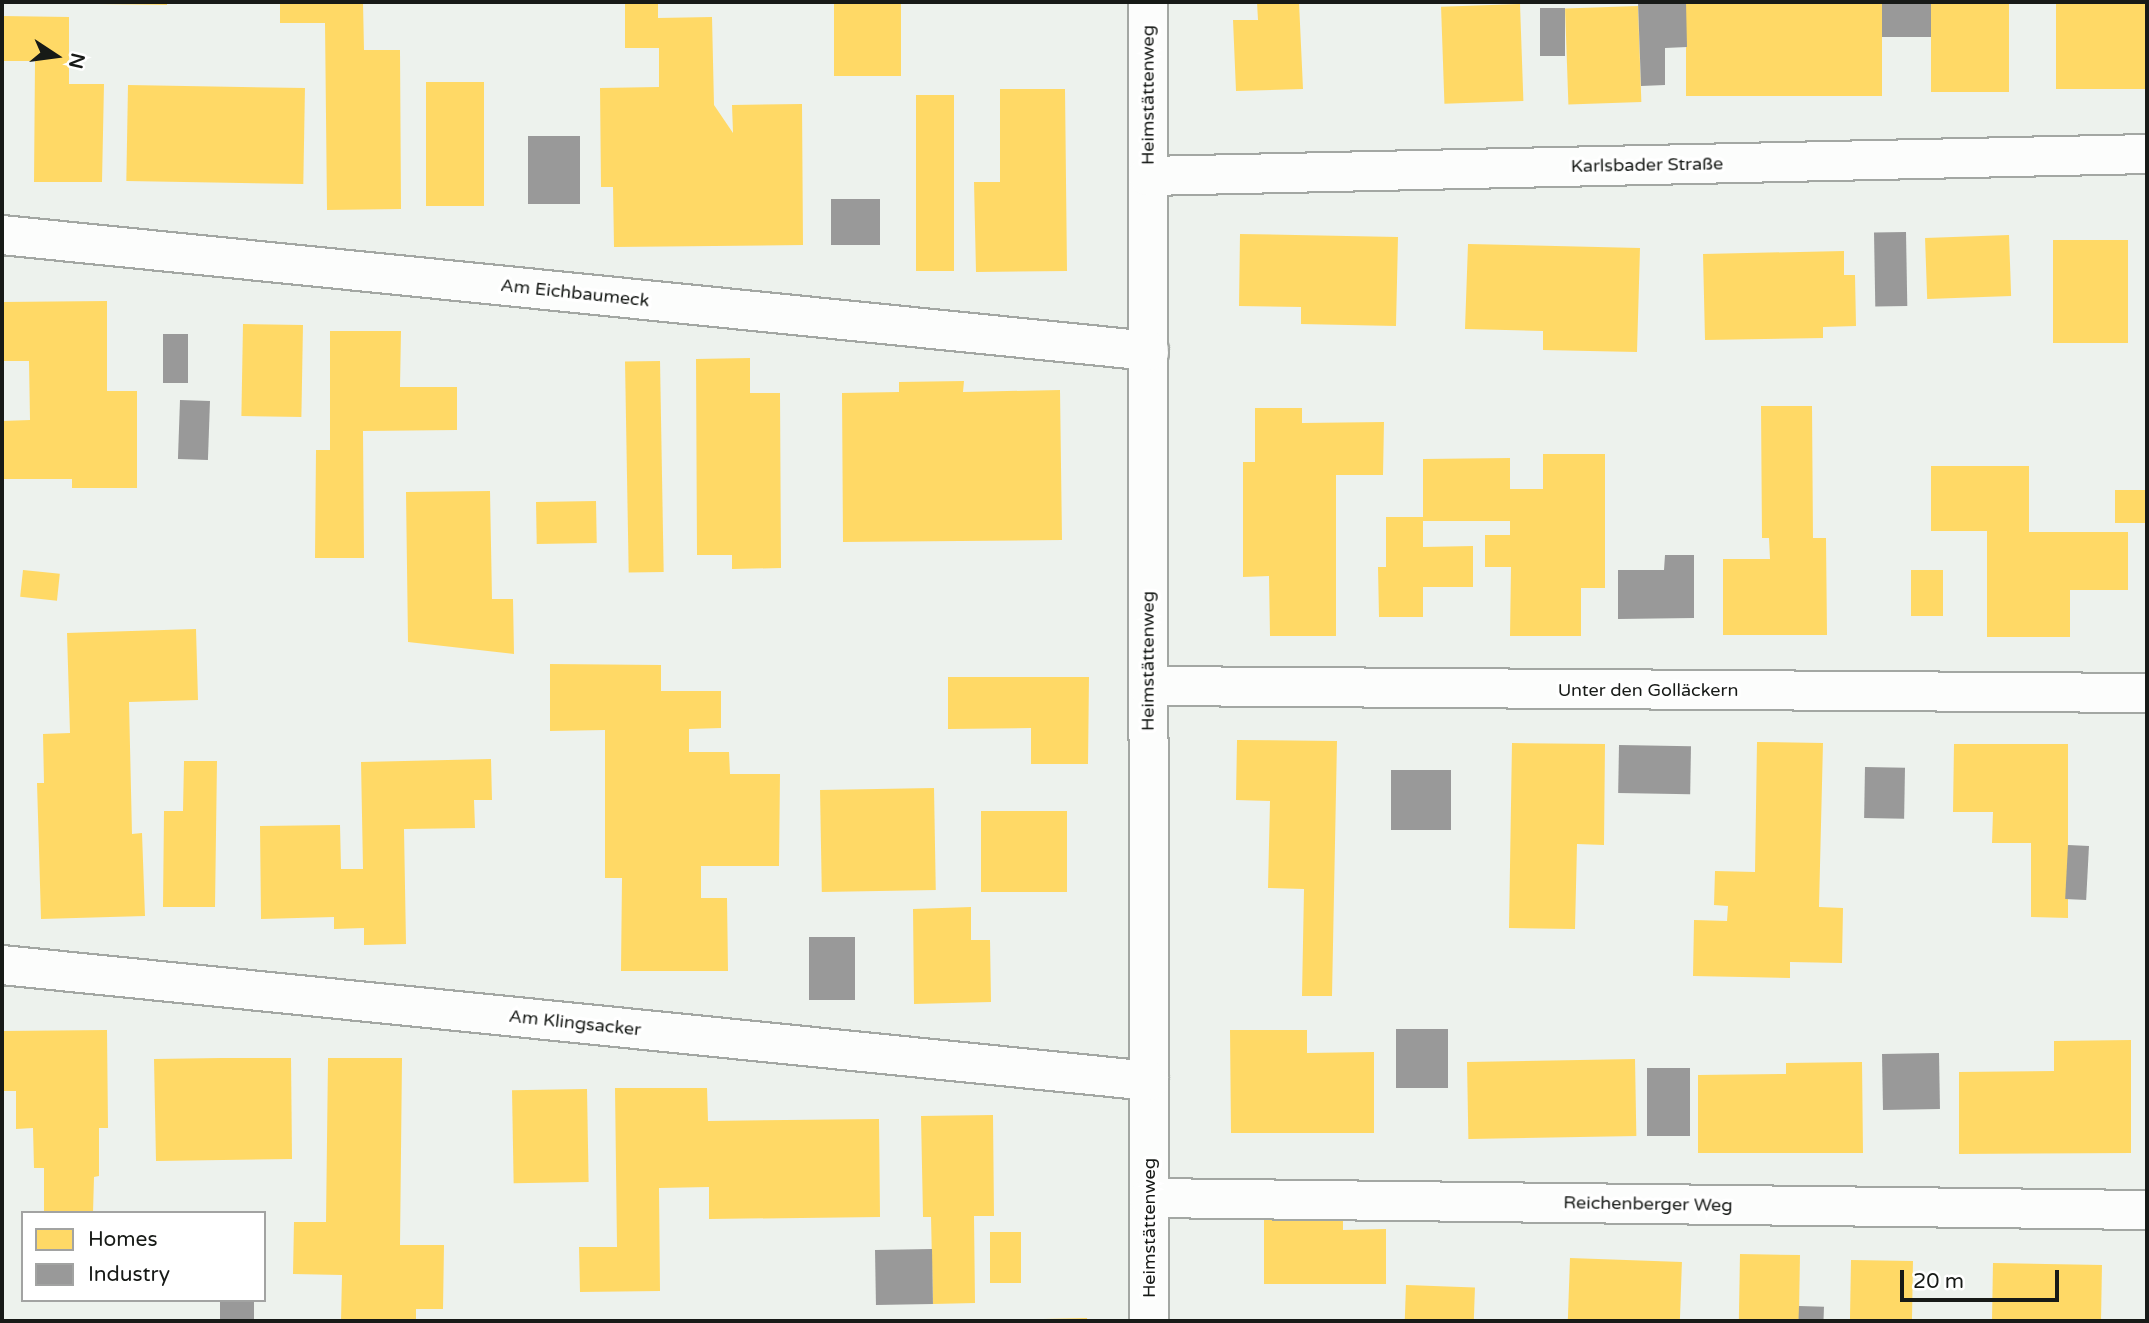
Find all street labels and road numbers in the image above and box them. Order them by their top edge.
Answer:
street label: Heimstättenweg [1137,25,1159,165]
street label: Karlsbader Straße [1571,153,1723,177]
street label: Am Eichbaumeck [500,274,650,312]
street label: Heimstättenweg [1137,591,1159,731]
street label: Unter den Golläckern [1558,679,1738,701]
street label: Am Klingsacker [508,1005,642,1041]
street label: Heimstättenweg [1138,1158,1160,1298]
street label: Reichenberger Weg [1563,1192,1733,1216]

